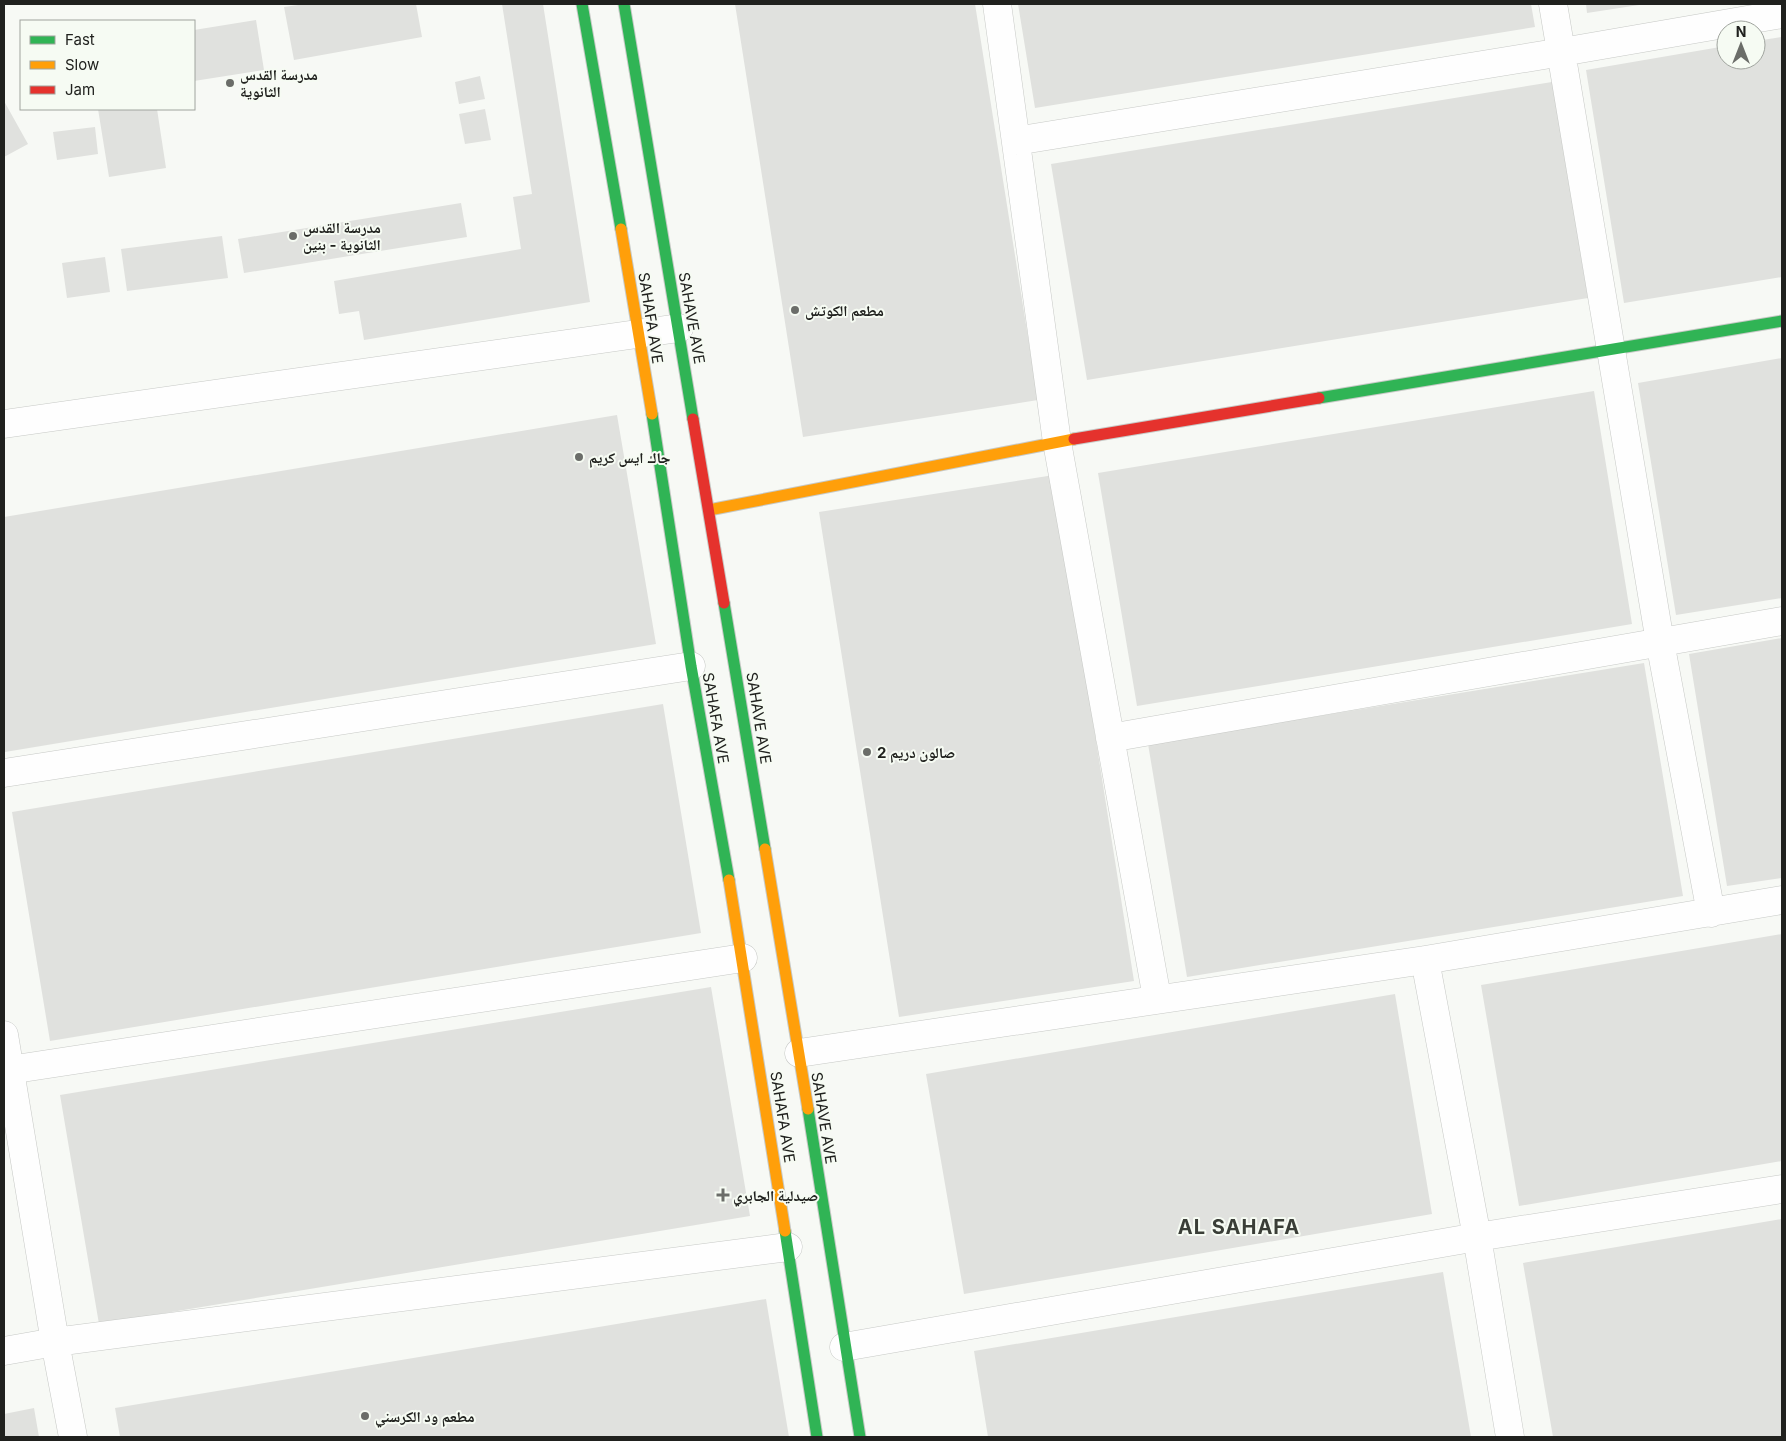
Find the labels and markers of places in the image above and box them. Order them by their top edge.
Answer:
place label: مدرسة القدس الثانوية [240,65,318,101]
marker: مدرسة القدس الثانوية [224,77,236,89]
place label: مدرسة القدس الثانوية - بنين [303,218,381,254]
marker: مدرسة القدس الثانوية - بنين [287,230,299,242]
place label: مطعم الكوتش [805,301,884,321]
marker: مطعم الكوتش [789,304,801,316]
place label: جاك ايس كريم [589,448,671,468]
marker: جاك ايس كريم [573,451,585,463]
place label: صالون دريم 2 [877,743,955,763]
marker: صالون دريم 2 [861,746,873,758]
place label: صيدلية الجابري [733,1186,818,1207]
marker: صيدلية الجابري [717,1189,729,1201]
place label: مطعم ود الكرسني [375,1407,475,1428]
marker: مطعم ود الكرسني [359,1410,371,1422]

